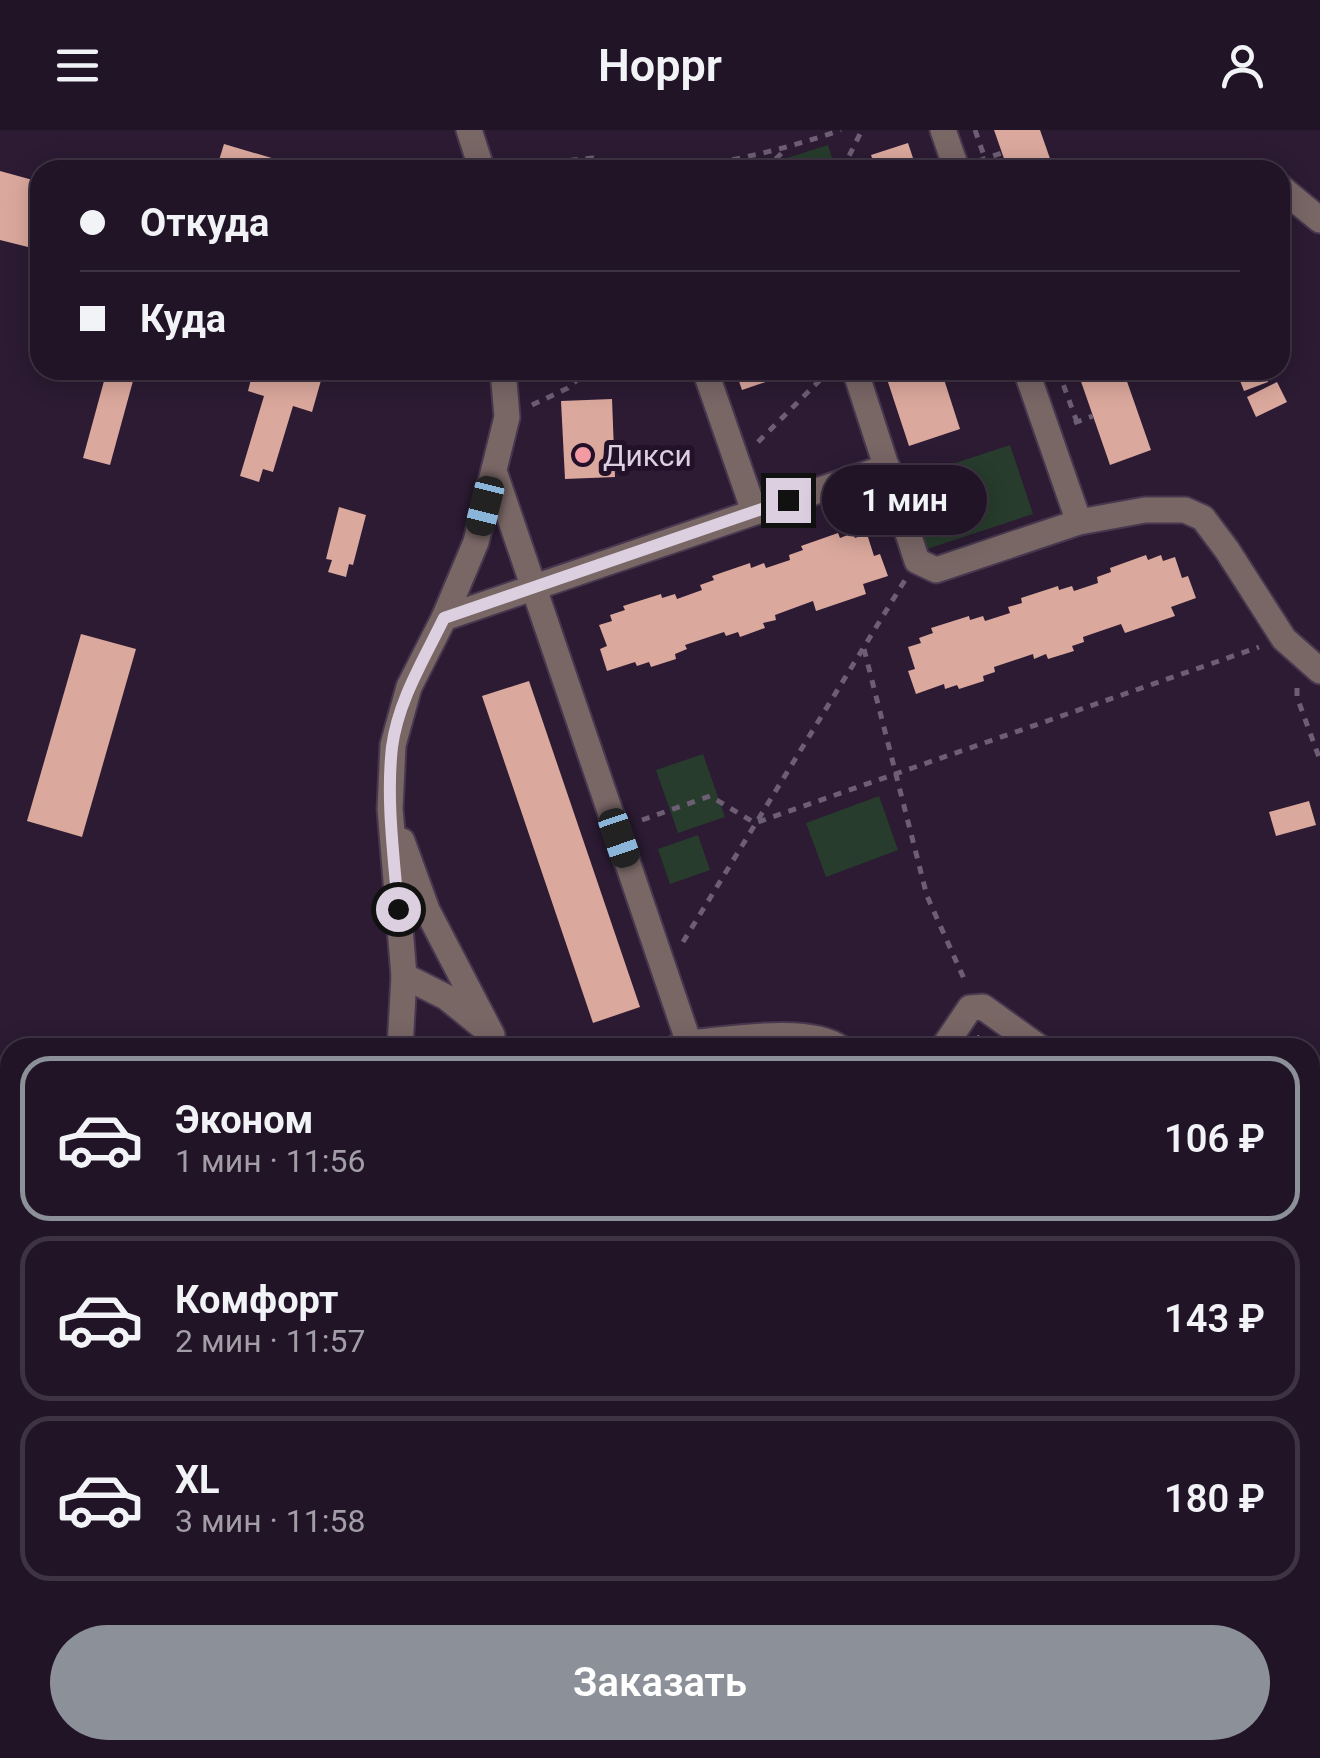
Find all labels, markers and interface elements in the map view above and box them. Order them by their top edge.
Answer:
icon: menu [50,38,105,93]
icon: person [1215,38,1270,93]
text: Hoppr [598,39,722,92]
text: Откуда [140,201,269,245]
text: Куда [140,297,226,341]
place label: Дикси [603,438,692,473]
marker: Дикси [572,444,594,466]
callout: 1 мин [823,465,988,535]
car [463,473,507,539]
route end [766,478,811,523]
text: 1 мин [861,481,948,519]
car [595,805,643,871]
route start [376,887,421,932]
icon: car [55,1094,145,1184]
text: Эконом [175,1098,313,1142]
text: 106 ₽ [1164,1117,1265,1161]
text: 1 мин · 11:56 [175,1142,366,1180]
icon: car [55,1274,145,1364]
text: Комфорт [175,1278,338,1322]
text: 143 ₽ [1164,1297,1265,1341]
text: 2 мин · 11:57 [175,1322,366,1360]
icon: car [55,1454,145,1544]
text: XL [175,1458,220,1502]
text: 180 ₽ [1164,1477,1265,1521]
text: 3 мин · 11:58 [175,1502,366,1540]
button: Заказать [50,1625,1270,1740]

